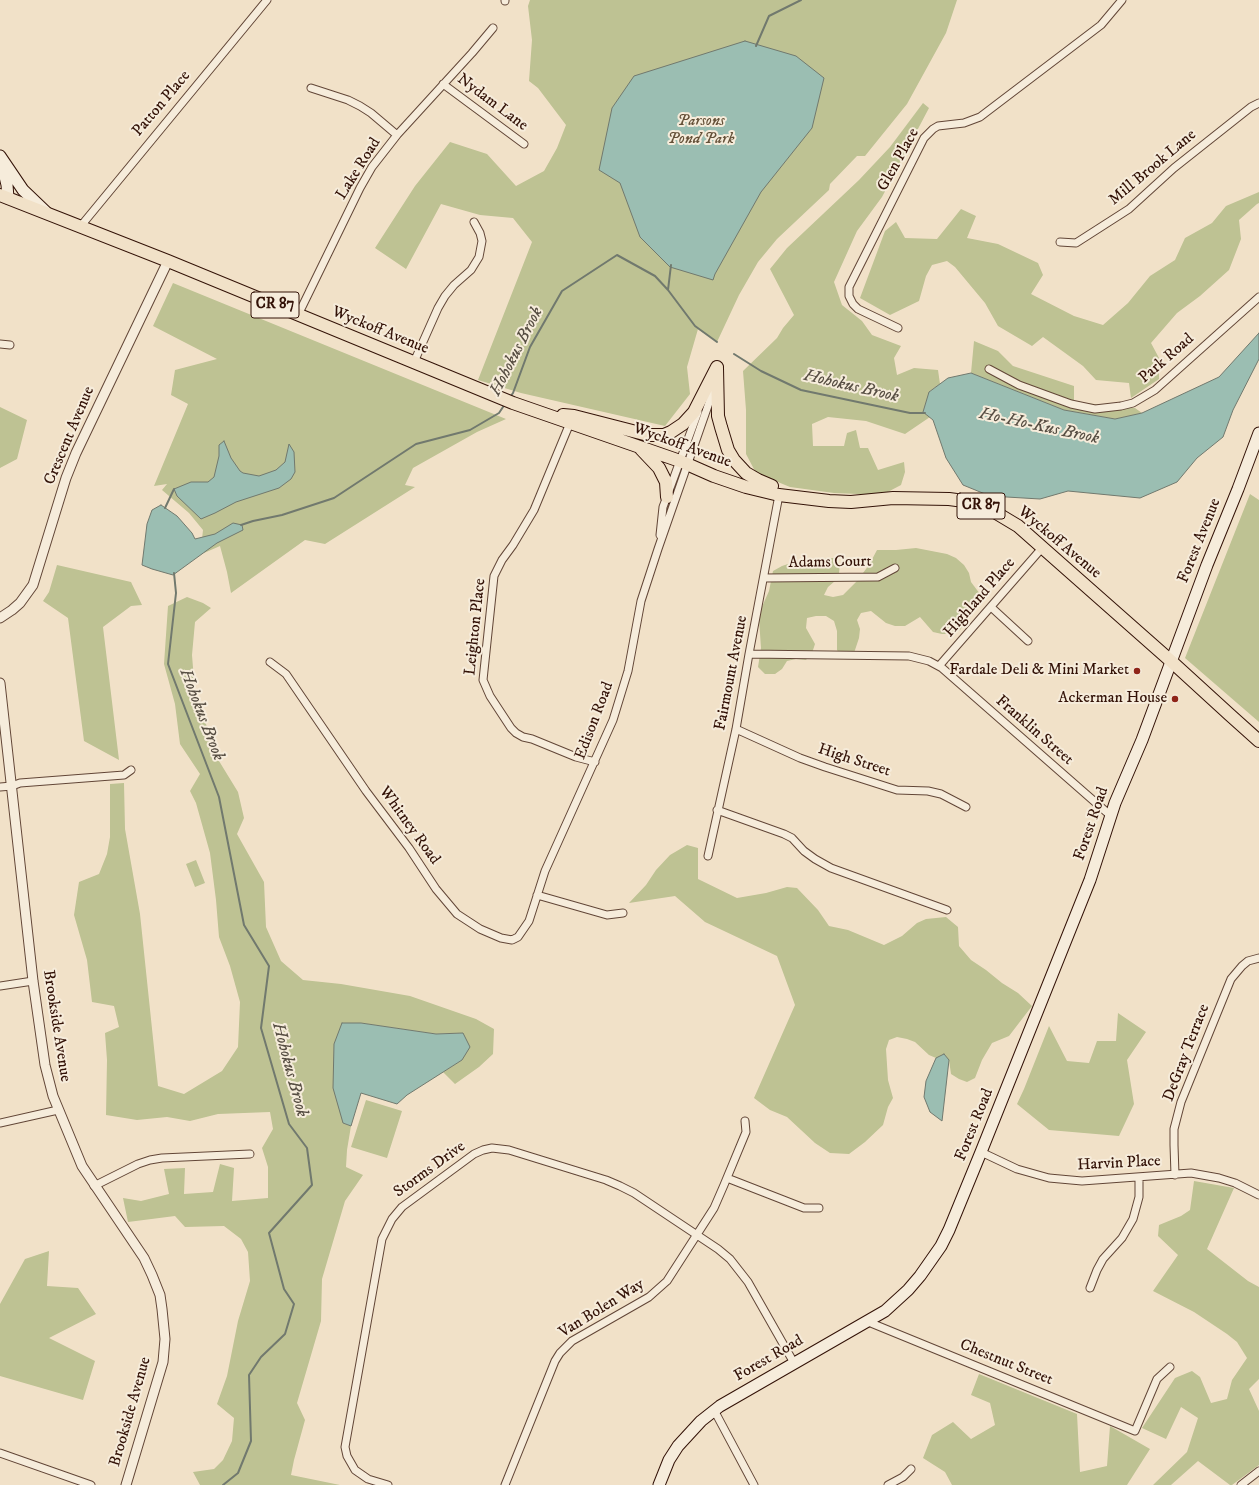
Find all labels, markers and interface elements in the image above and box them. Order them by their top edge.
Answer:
street label: Patton Place [129,67,195,141]
street label: Nydam Lane [453,70,531,136]
park label: Parsons Pond Park [668,112,734,150]
street label: Glen Place [874,125,924,195]
street label: Mill Brook Lane [1105,126,1201,210]
street label: Lake Road [332,135,386,203]
road number: CR 87 [251,292,299,318]
street label: Wyckoff Avenue [329,303,431,359]
water label: Hohokus Brook [486,304,548,400]
street label: Park Road [1136,330,1198,388]
water label: Hohokus Brook [802,366,900,408]
street label: Crescent Avenue [41,384,99,488]
water label: Ho-Ho-Kus Brook [977,404,1101,450]
street label: Wyckoff Avenue [630,419,734,473]
road number: CR 87 [957,493,1005,519]
street label: Forest Avenue [1174,496,1226,586]
street label: Wyckoff Avenue [1013,503,1105,583]
street label: Adams Court [788,553,872,573]
street label: Highland Place [940,554,1020,642]
street label: Leighton Place [461,578,491,676]
street label: Fairmount Avenue [711,614,753,732]
place label: Fardale Deli & Mini Market [949,661,1129,681]
water label: Hohokus Brook [174,666,228,764]
marker: Fardale Deli & Mini Market [1132,666,1142,676]
street label: Edison Road [571,680,619,762]
place label: Ackerman House [1058,689,1167,709]
street label: Franklin Street [991,692,1077,770]
marker: Ackerman House [1170,694,1180,704]
street label: High Street [815,740,893,782]
street label: Whitney Road [374,783,444,869]
street label: Forest Road [1070,785,1114,863]
street label: Brookside Avenue [38,969,74,1083]
street label: DeGray Terrace [1160,1002,1214,1104]
water label: Hohokus Brook [267,1021,311,1119]
street label: Forest Road [952,1086,998,1164]
street label: Storms Drive [391,1138,469,1202]
street label: Harvin Place [1077,1152,1161,1176]
street label: Van Bolen Way [556,1275,648,1343]
street label: Forest Road [731,1332,807,1386]
street label: Chestnut Street [957,1336,1055,1390]
street label: Brookside Avenue [106,1355,156,1469]

